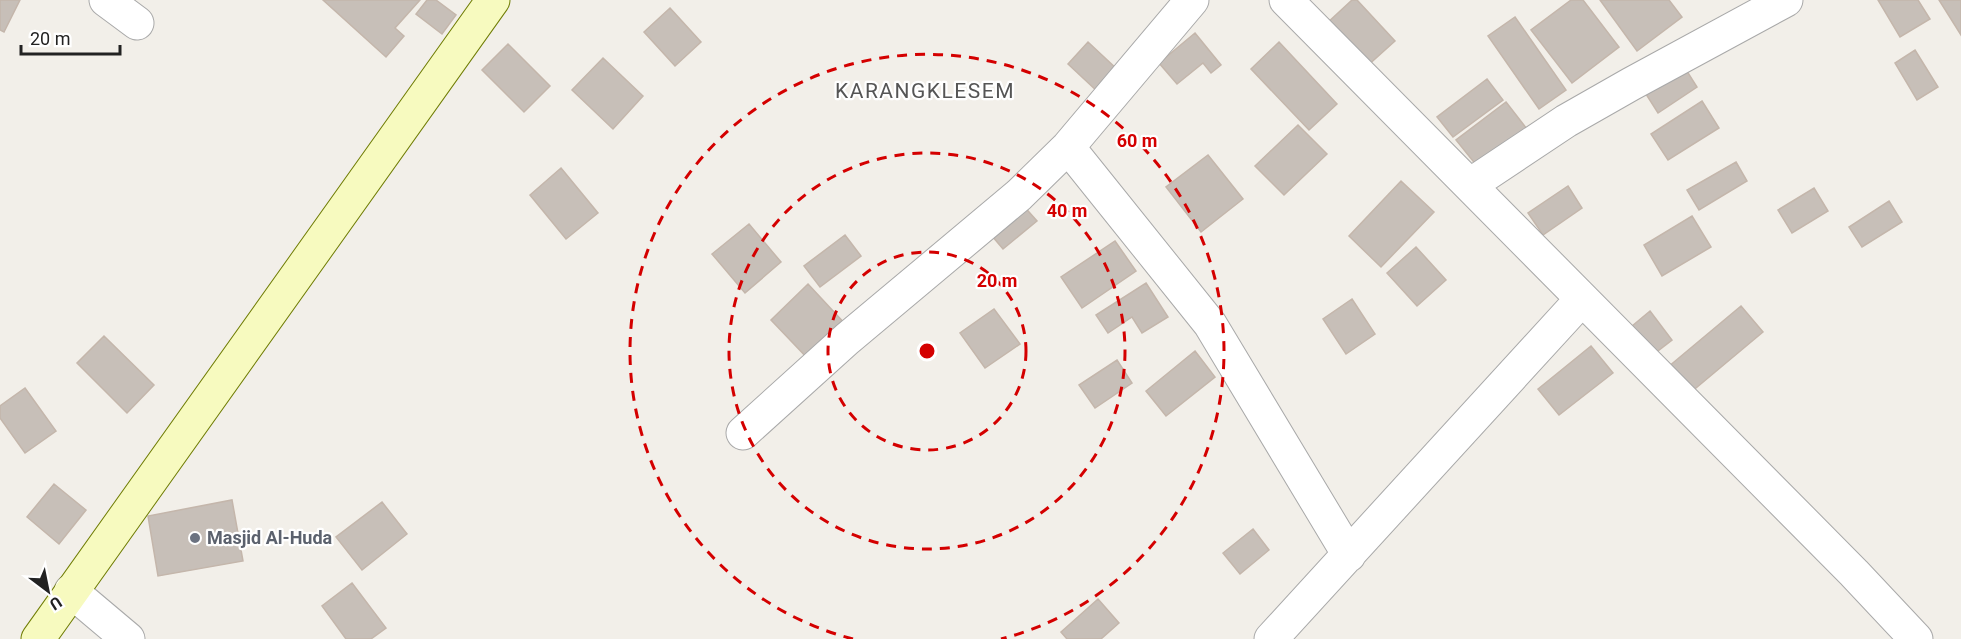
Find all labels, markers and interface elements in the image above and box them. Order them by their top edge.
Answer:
scale bar [21,18,120,56]
text: 20 m [30,28,70,49]
district label: KARANGKLESEM [835,79,1015,103]
text: 60 m [1117,130,1157,151]
text: 40 m [1047,200,1087,221]
text: 20 m [977,270,1017,291]
centre of rings [917,341,937,361]
place label: Masjid Al-Huda [207,527,333,548]
marker: Masjid Al-Huda [188,531,202,545]
north arrow [18,561,78,621]
text: U [46,592,65,614]

